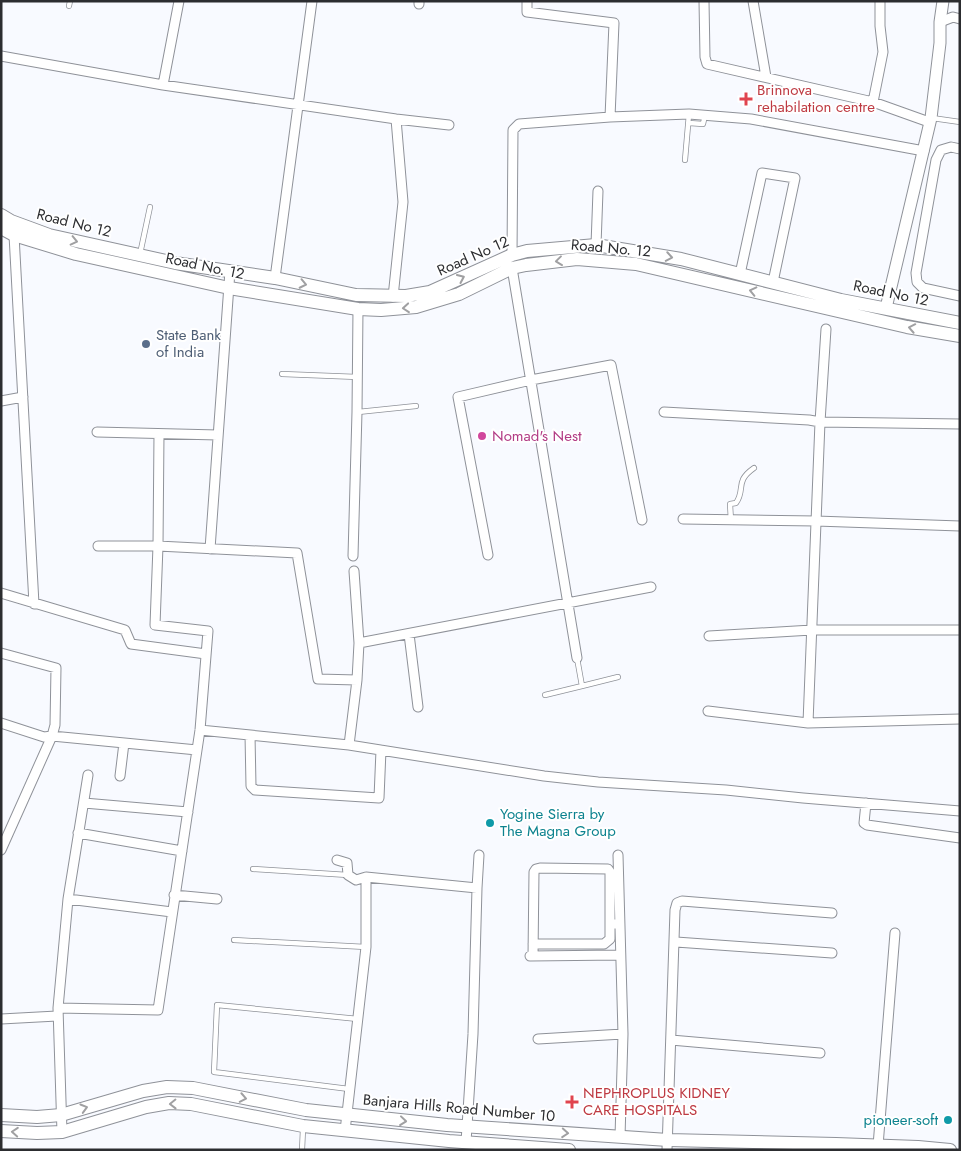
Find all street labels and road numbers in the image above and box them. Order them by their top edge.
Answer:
street label: Road No 12 [34,203,114,243]
street label: Road No 12 [434,230,512,282]
street label: Road No. 12 [570,234,652,262]
street label: Road No. 12 [163,247,247,285]
street label: Road No 12 [851,274,931,312]
street label: Banjara Hills Road Number 10 [362,1089,556,1127]

